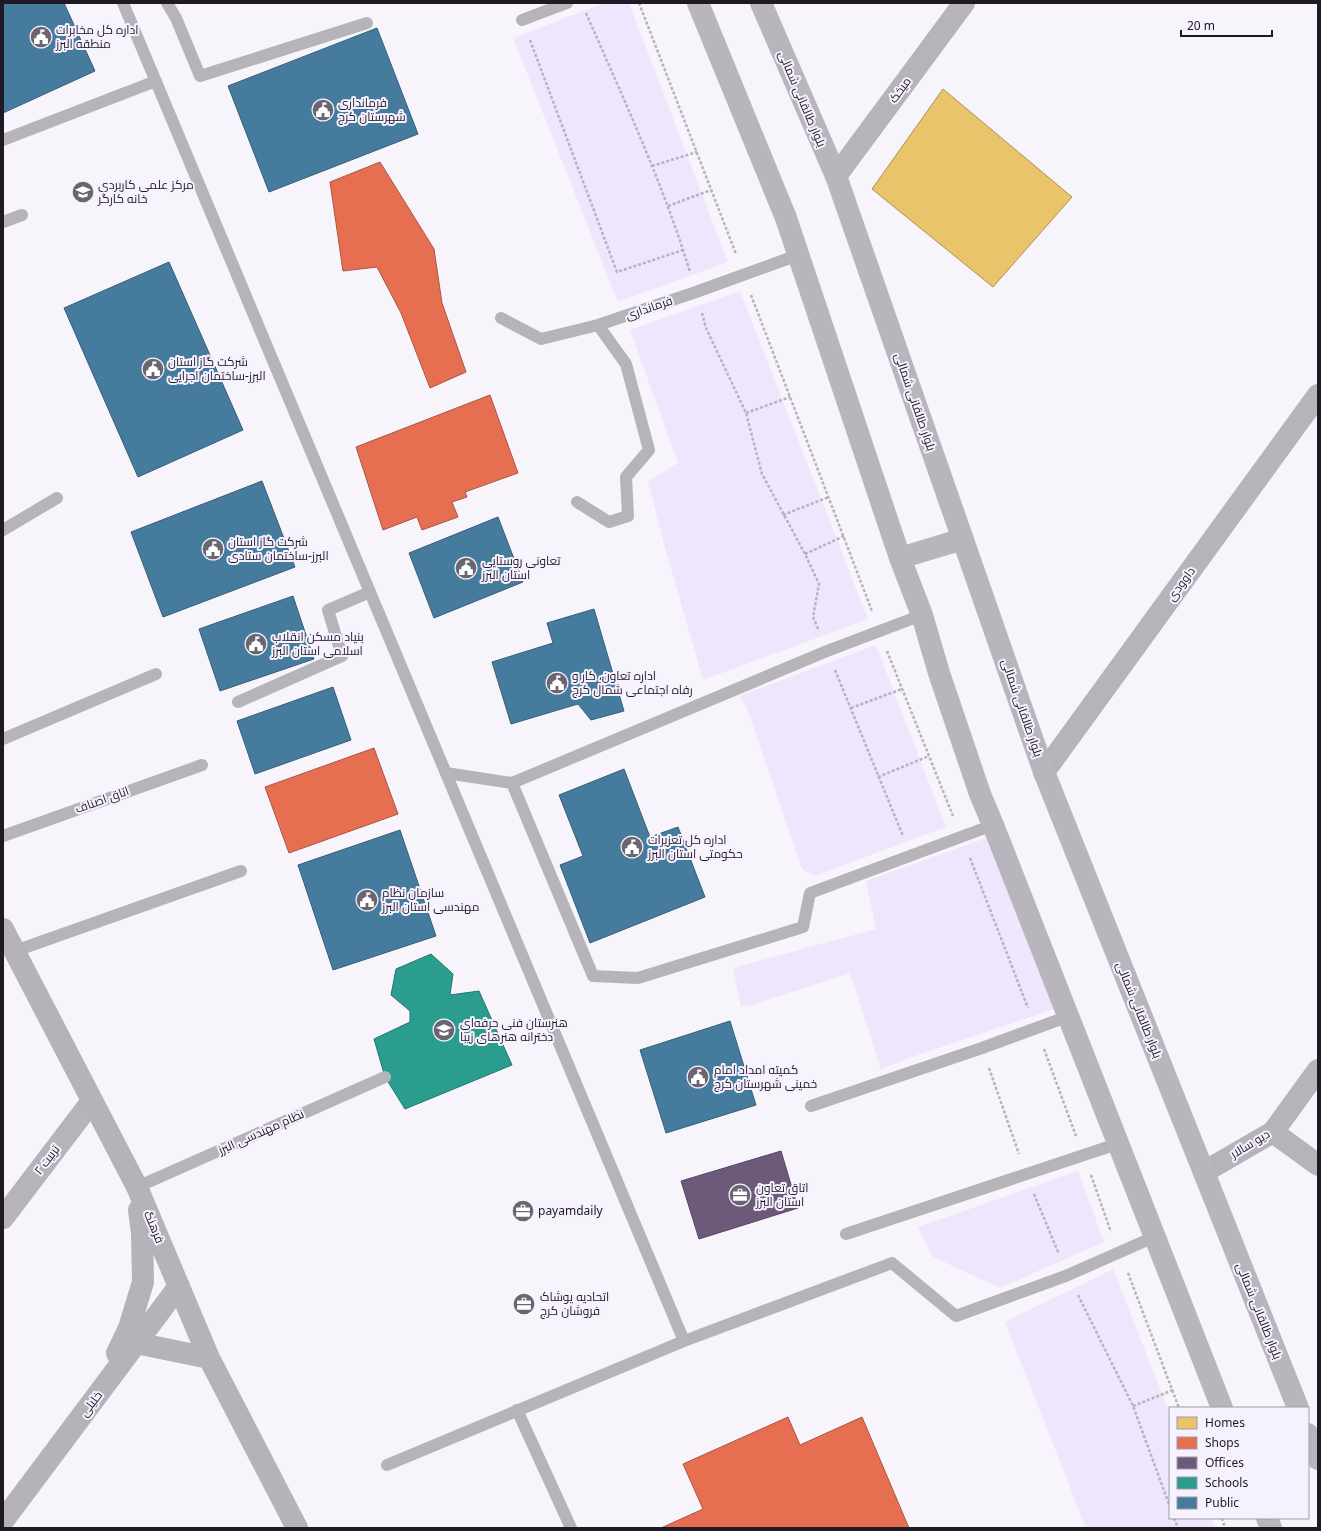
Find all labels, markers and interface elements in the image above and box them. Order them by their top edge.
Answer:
scale bar [1181,12,1272,38]
text: 20 m [1187,17,1215,34]
place label: اداره کل مخابرات منطقه البرز [55,21,139,52]
public building icon: اداره کل مخابرات منطقه البرز [28,24,54,50]
street label: بلوار طالقانی شمالی [775,48,830,149]
street label: میخک [884,73,915,106]
place label: فرمانداری شهرستان کرج [338,94,406,125]
public building icon: فرمانداری شهرستان کرج [310,97,336,123]
place label: مرکز علمی کاربردی خانه کارگر [97,176,194,207]
school or university icon: مرکز علمی کاربردی خانه کارگر [70,179,96,205]
street label: فرمانداری [623,292,675,324]
street label: بلوار طالقانی شمالی [891,351,940,453]
place label: شرکت گاز استان البرز-ساختمان اجرایی [168,353,266,384]
public building icon: شرکت گاز استان البرز-ساختمان اجرایی [140,356,166,382]
place label: شرکت گاز استان البرز-ساختمان ستادی [228,533,329,564]
public building icon: شرکت گاز استان البرز-ساختمان ستادی [200,536,226,562]
place label: تعاونی روستایی استان البرز [481,552,561,583]
public building icon: تعاونی روستایی استان البرز [453,555,479,581]
street label: داوودی [1162,563,1199,604]
place label: بنیاد مسکن انقلاب اسلامی استان البرز [271,628,364,659]
public building icon: بنیاد مسکن انقلاب اسلامی استان البرز [243,631,269,657]
street label: بلوار طالقانی شمالی [998,657,1047,759]
place label: اداره تعاون، کار و رفاه اجتماعی شمال کرج [572,667,693,698]
public building icon: اداره تعاون، کار و رفاه اجتماعی شمال کرج [544,670,570,696]
street label: اتاق اصناف [73,782,131,817]
place label: اداره کل تعزیرات حکومتی استان البرز [647,831,743,862]
public building icon: اداره کل تعزیرات حکومتی استان البرز [619,834,645,860]
place label: سازمان نظام مهندسی استان البرز [381,884,479,915]
public building icon: سازمان نظام مهندسی استان البرز [354,887,380,913]
street label: بلوار طالقانی شمالی [1112,959,1167,1061]
place label: هنرستان فنی حرفه‌ای دخترانه هنرهای زیبا [460,1014,568,1045]
school or university icon: هنرستان فنی حرفه‌ای دخترانه هنرهای زیبا [431,1017,457,1043]
place label: کمیته امداد امام خمینی شهرستان کرج [714,1061,817,1092]
public building icon: کمیته امداد امام خمینی شهرستان کرج [685,1064,711,1090]
street label: نظام مهندسی البرز [214,1105,306,1159]
street label: دیو سالار [1226,1125,1273,1163]
street label: تربیت ۲ [30,1141,64,1178]
place label: اتاق تعاون استان البرز [755,1179,808,1210]
office icon: اتاق تعاون استان البرز [727,1182,753,1208]
office icon: payamdaily [510,1198,536,1224]
place label: payamdaily [538,1202,603,1219]
street label: فرهنگ [140,1208,169,1246]
street label: بلوار طالقانی شمالی [1232,1260,1287,1362]
place label: اتحادیه پوشاک فروشان کرج [540,1288,609,1319]
office icon: اتحادیه پوشاک فروشان کرج [511,1291,537,1317]
street label: خلیلی [75,1387,106,1420]
legend [1169,1407,1309,1519]
text: Homes [1205,1414,1245,1431]
text: Shops [1205,1434,1240,1451]
text: Offices [1205,1454,1244,1471]
text: Schools [1205,1474,1248,1491]
text: Public [1205,1494,1239,1511]

